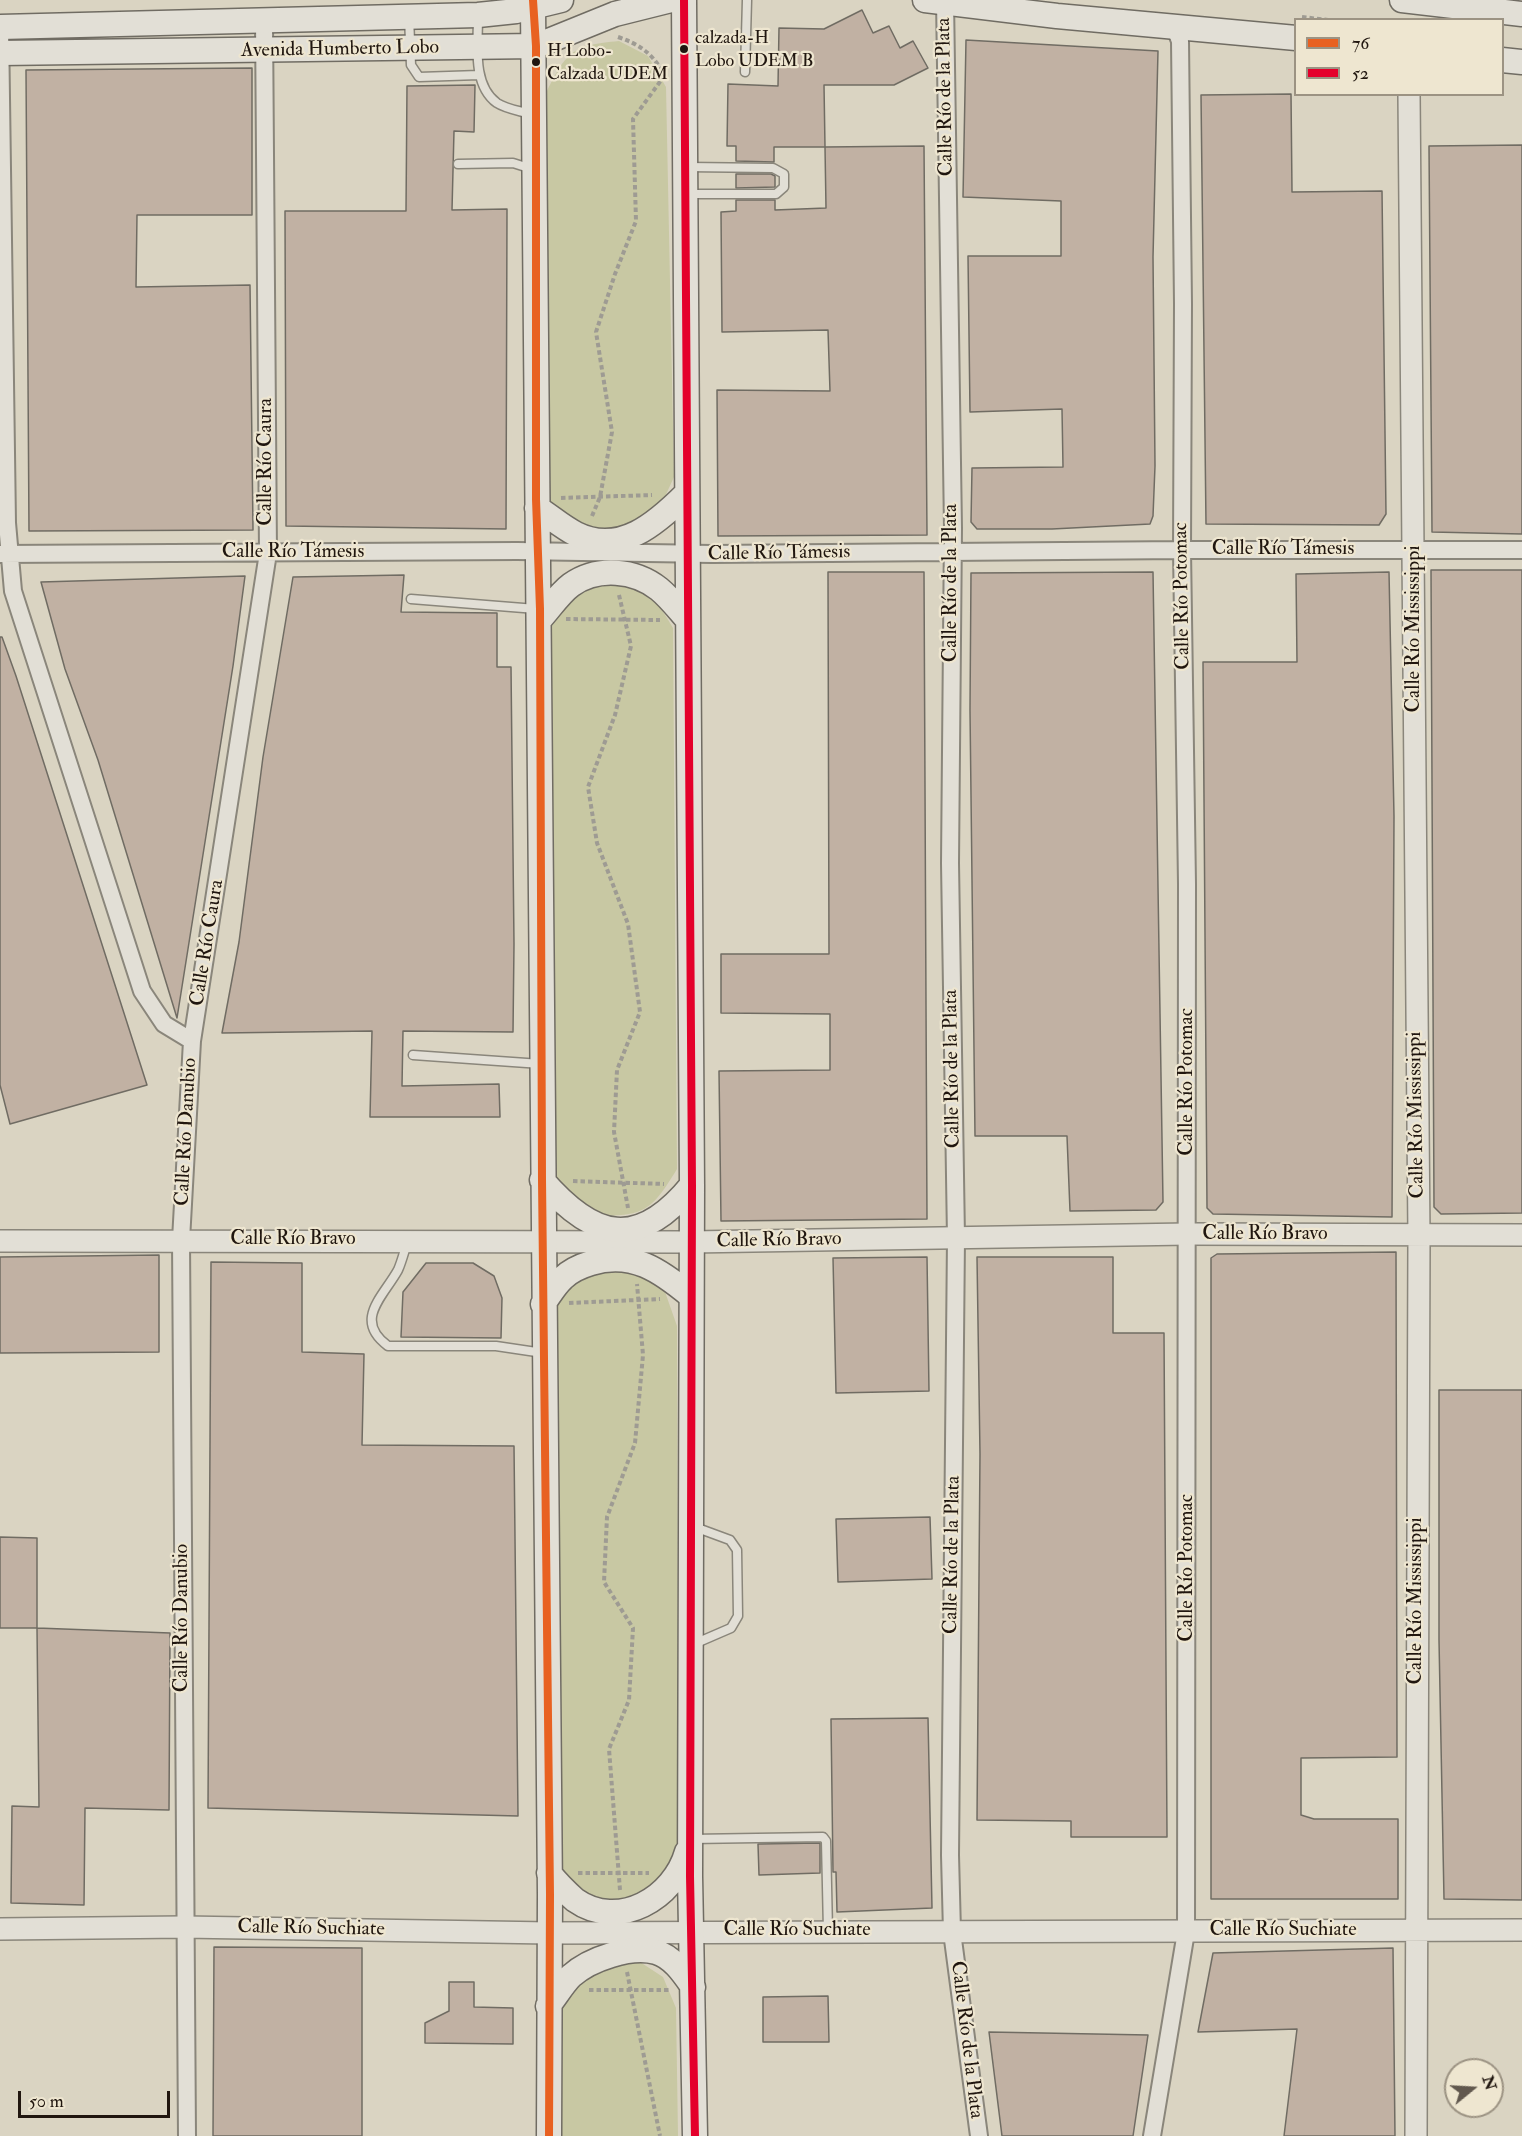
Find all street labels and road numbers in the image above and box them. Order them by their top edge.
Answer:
street label: Calle Río de la Plata [933,17,959,177]
street label: Avenida Humberto Lobo [241,36,439,64]
street label: Calle Río Caura [255,398,279,526]
street label: Calle Río de la Plata [940,504,964,662]
street label: Calle Río Potomac [1170,522,1196,670]
street label: Calle Río Támesis [1212,538,1354,562]
street label: Calle Río Támesis [222,541,364,565]
street label: Calle Río Támesis [708,541,850,567]
street label: Calle Río Mississippi [1403,545,1427,713]
street label: Calle Río Caura [186,878,230,1008]
street label: Calle Río de la Plata [940,989,966,1149]
street label: Calle Río Potomac [1176,1008,1200,1156]
street label: Calle Río Mississippi [1404,1031,1430,1199]
street label: Calle Río Danubio [171,1057,203,1207]
street label: Calle Río Bravo [1202,1223,1328,1247]
street label: Calle Río Bravo [230,1228,356,1252]
street label: Calle Río Bravo [716,1228,842,1254]
street label: Calle Río de la Plata [940,1475,966,1635]
street label: Calle Río Potomac [1176,1494,1200,1642]
street label: Calle Río Mississippi [1405,1517,1429,1685]
street label: Calle Río Danubio [171,1544,195,1692]
street label: Calle Río Suchiate [237,1916,385,1942]
street label: Calle Río Suchiate [723,1919,871,1943]
street label: Calle Río Suchiate [1209,1919,1357,1943]
street label: Calle Río de la Plata [944,1960,988,2120]

